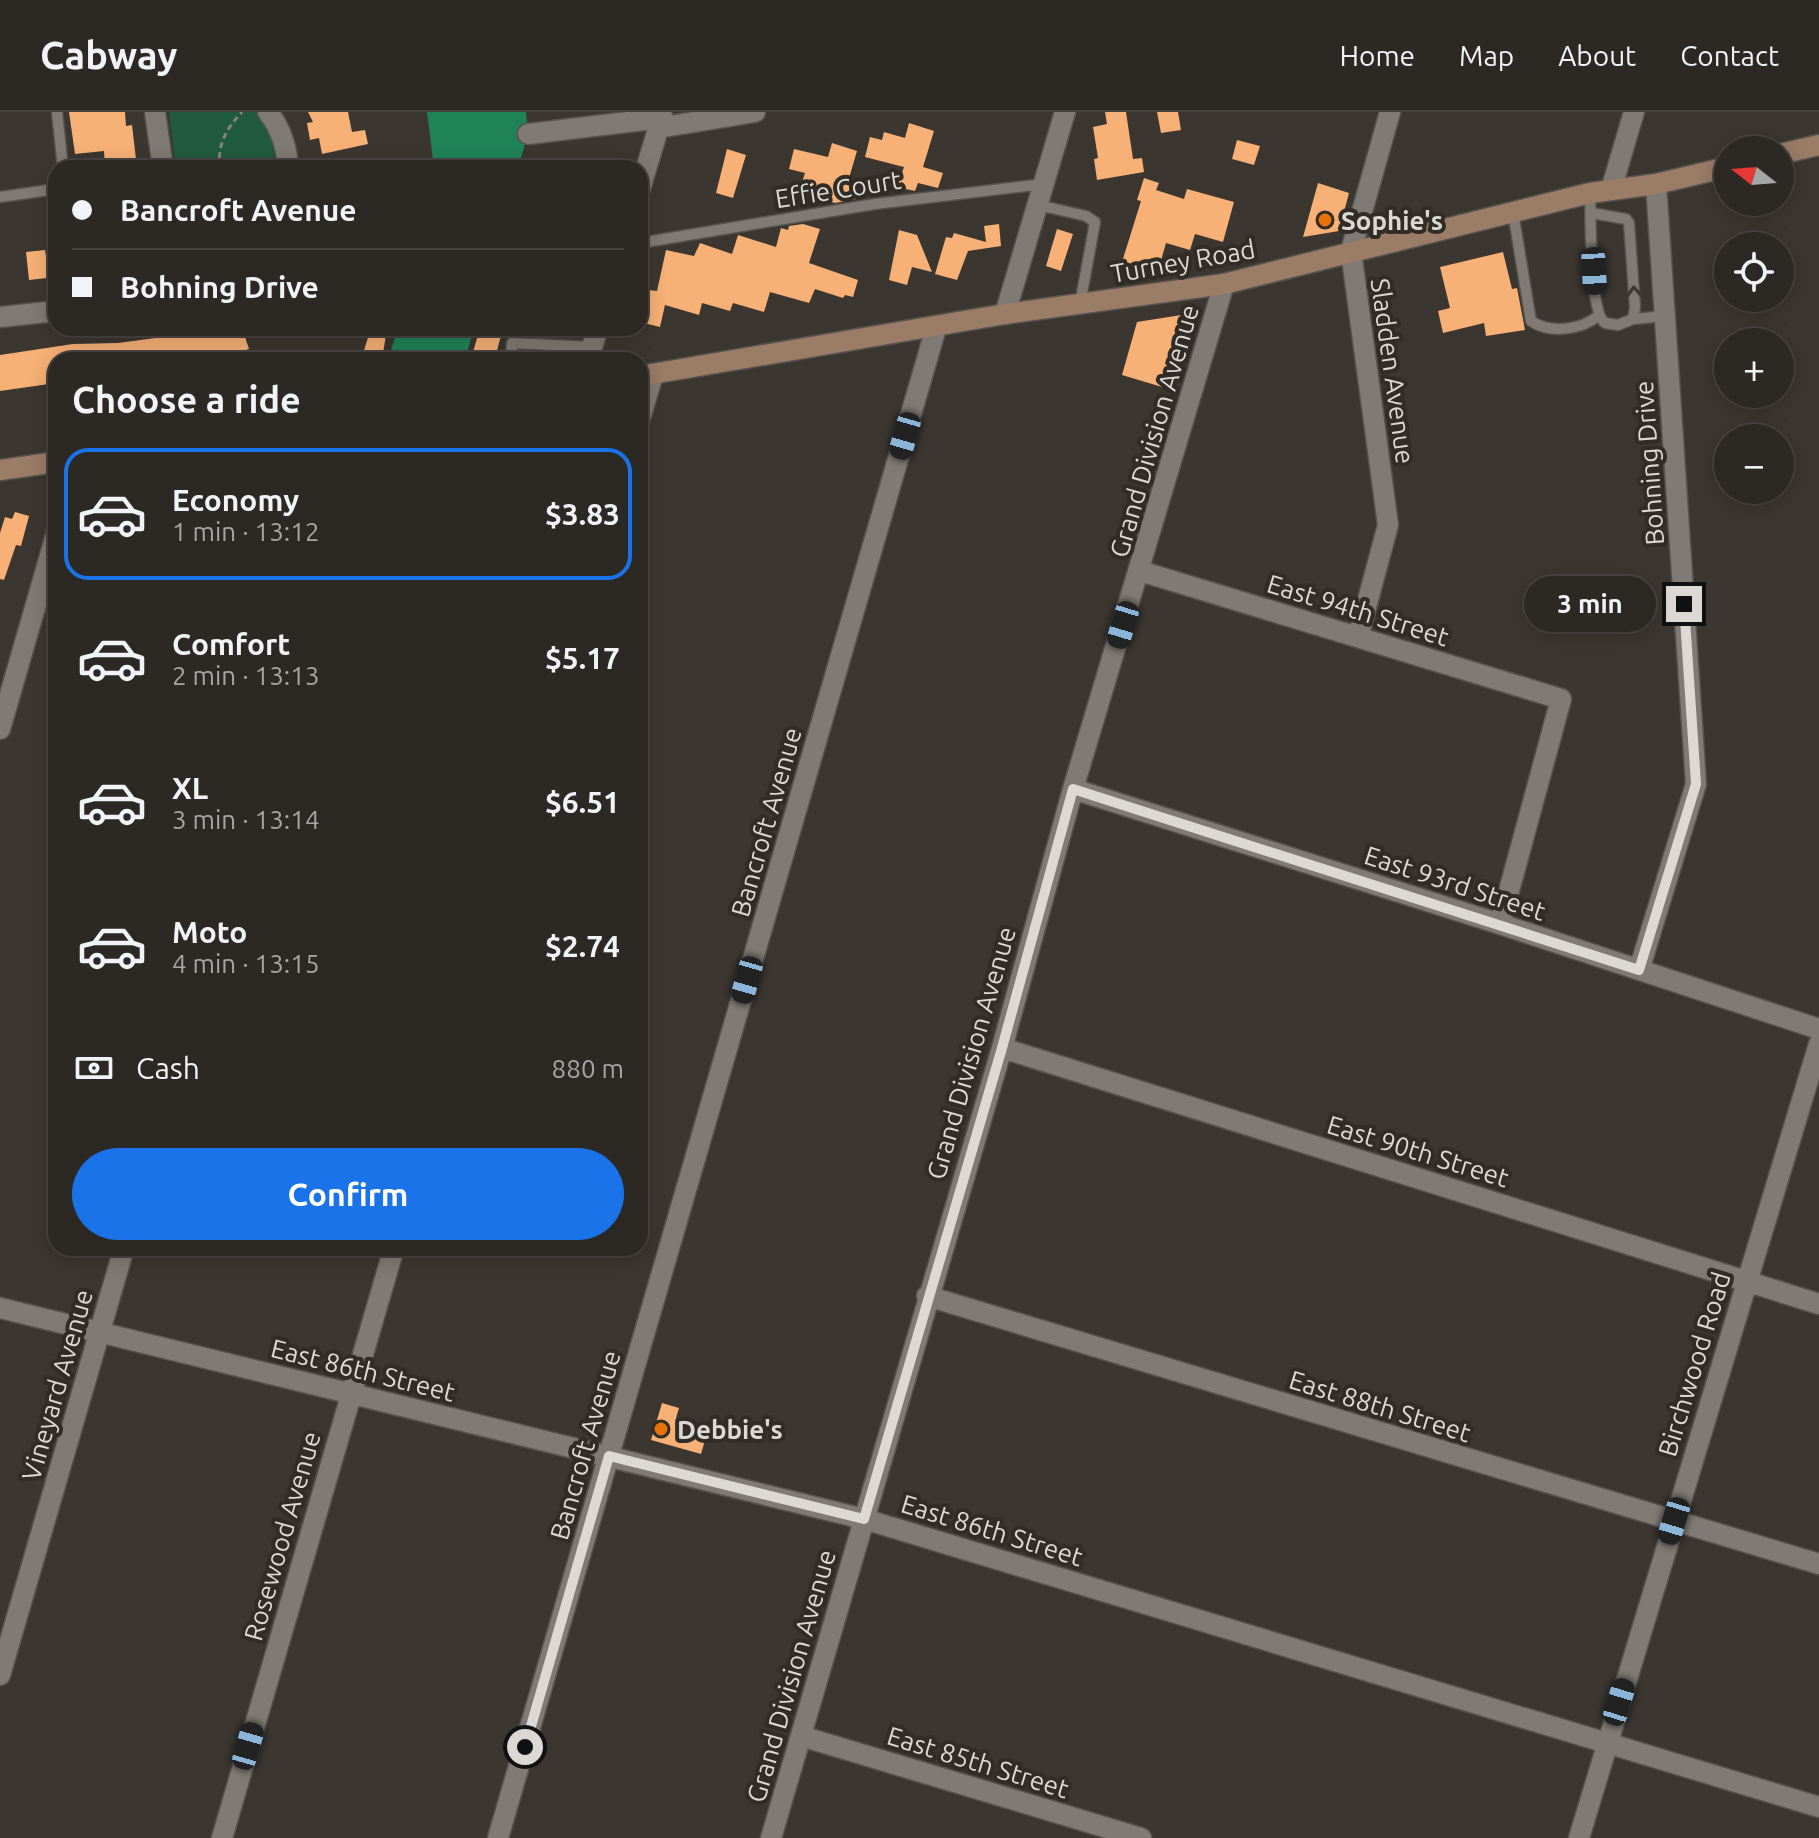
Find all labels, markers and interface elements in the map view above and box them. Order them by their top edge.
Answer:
text: Cabway [40,34,177,76]
text: Home [1340,40,1415,71]
text: Map [1459,40,1514,71]
text: About [1558,40,1636,71]
text: Contact [1680,40,1779,71]
north arrow [1714,136,1794,216]
map controls [1714,136,1794,504]
street label: Effie Court [773,165,903,213]
text: Bancroft Avenue [120,193,357,227]
place label: Sophie's [1341,206,1443,235]
marker: Sophie's [1316,211,1334,229]
button: locate [1714,232,1794,312]
street label: Turney Road [1109,234,1257,288]
car [1581,246,1607,296]
text: Bohning Drive [120,270,319,304]
street label: Sladden Avenue [1366,276,1420,466]
one-way arrow [1626,286,1643,298]
street label: Grand Division Avenue [1104,301,1204,561]
button: + [1714,328,1794,408]
text: Choose a ride [72,379,301,420]
street label: Bohning Drive [1629,380,1669,546]
car [887,410,923,462]
button: − [1714,424,1794,504]
icon: car [76,478,148,550]
text: Economy [172,483,299,517]
text: $3.83 [545,497,620,531]
text: 1 min · 13:12 [172,517,320,546]
street label: East 94th Street [1264,569,1452,651]
callout: 3 min [1524,576,1656,632]
route end [1666,586,1702,622]
text: 3 min [1557,589,1623,618]
car [1105,599,1141,651]
icon: car [76,622,148,694]
text: Comfort [172,627,290,661]
text: $5.17 [545,641,620,675]
text: 2 min · 13:13 [172,661,320,690]
street label: Bancroft Avenue [725,724,807,920]
icon: car [76,766,148,838]
text: XL [172,771,208,805]
text: $6.51 [545,785,620,819]
text: 3 min · 13:14 [172,805,320,834]
street label: East 93rd Street [1361,840,1549,926]
icon: car [76,910,148,982]
text: Moto [172,915,247,949]
street label: Grand Division Avenue [921,923,1021,1183]
text: $2.74 [545,929,620,963]
text: 4 min · 13:15 [172,949,320,978]
car [729,954,765,1006]
icon: cash [72,1046,116,1090]
text: Cash [136,1051,200,1085]
text: 880 m [552,1054,624,1083]
street label: East 90th Street [1324,1110,1512,1192]
button: Confirm [72,1148,624,1240]
street label: Birchwood Road [1652,1268,1736,1460]
street label: Vineyard Avenue [16,1286,98,1484]
street label: East 86th Street [268,1333,458,1407]
street label: Bancroft Avenue [544,1347,626,1543]
street label: East 88th Street [1286,1365,1474,1447]
place label: Debbie's [677,1415,783,1444]
marker: Debbie's [652,1420,670,1438]
street label: Rosewood Avenue [238,1428,326,1644]
street label: East 86th Street [898,1489,1086,1571]
car [1656,1495,1692,1547]
street label: Grand Division Avenue [741,1546,841,1806]
car [1601,1676,1637,1728]
car [230,1720,266,1772]
street label: East 85th Street [884,1721,1072,1803]
route start [507,1729,543,1765]

